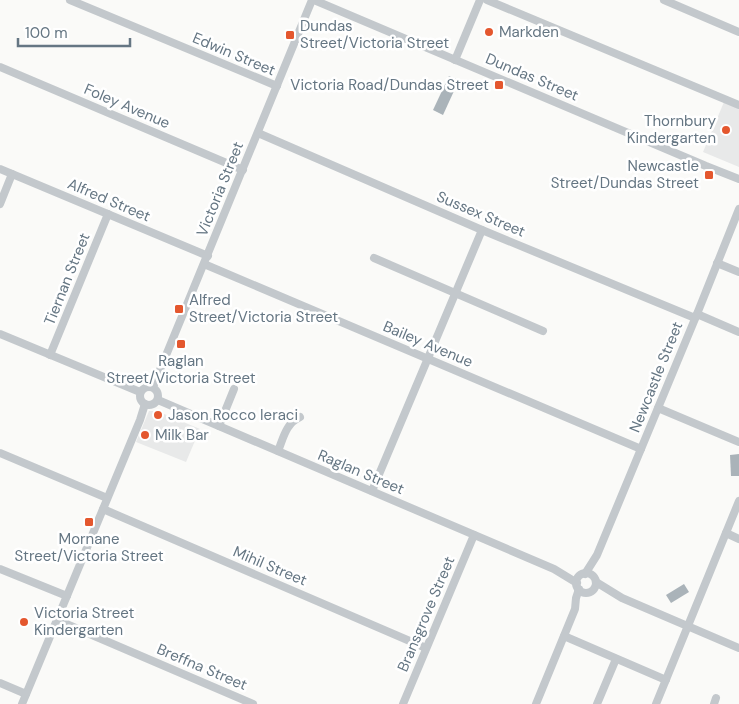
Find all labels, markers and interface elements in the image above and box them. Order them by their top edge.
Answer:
scale bar [18,15,130,47]
place label: Dundas Street/Victoria Street [300,16,449,53]
place label: Markden [499,22,559,42]
text: 100 m [25,23,68,43]
marker: Markden [483,26,495,38]
street label: Edwin Street [190,28,279,80]
marker: Dundas Street/Victoria Street [284,29,296,41]
street label: Dundas Street [482,48,582,106]
place label: Victoria Road/Dundas Street [290,75,489,95]
street label: Foley Avenue [81,79,173,133]
marker: Victoria Road/Dundas Street [493,79,505,91]
place label: Thornbury Kindergarten [627,111,717,148]
marker: Thornbury Kindergarten [720,124,732,136]
street label: Victoria Street [192,139,248,239]
place label: Newcastle Street/Dundas Street [551,156,699,193]
marker: Newcastle Street/Dundas Street [703,169,715,181]
street label: Alfred Street [65,174,154,226]
street label: Sussex Street [434,186,528,242]
street label: Tiernan Street [39,230,95,328]
place label: Alfred Street/Victoria Street [189,290,338,327]
marker: Alfred Street/Victoria Street [173,303,185,315]
street label: Bailey Avenue [380,316,476,372]
street label: Newcastle Street [625,318,687,435]
marker: Raglan Street/Victoria Street [175,338,187,350]
place label: Raglan Street/Victoria Street [106,351,256,388]
place label: Jason Rocco Ieraci [168,405,298,425]
marker: Jason Rocco Ieraci [152,409,164,421]
place label: Milk Bar [155,425,209,445]
marker: Milk Bar [139,429,151,441]
street label: Raglan Street [315,445,407,499]
marker: Mornane Street/Victoria Street [83,516,95,528]
place label: Mornane Street/Victoria Street [14,529,164,566]
street label: Mihil Street [230,541,310,591]
street label: Bransgrove Street [393,553,459,675]
place label: Victoria Street Kindergarten [34,603,135,640]
marker: Victoria Street Kindergarten [18,616,30,628]
street label: Breffna Street [154,639,250,695]

